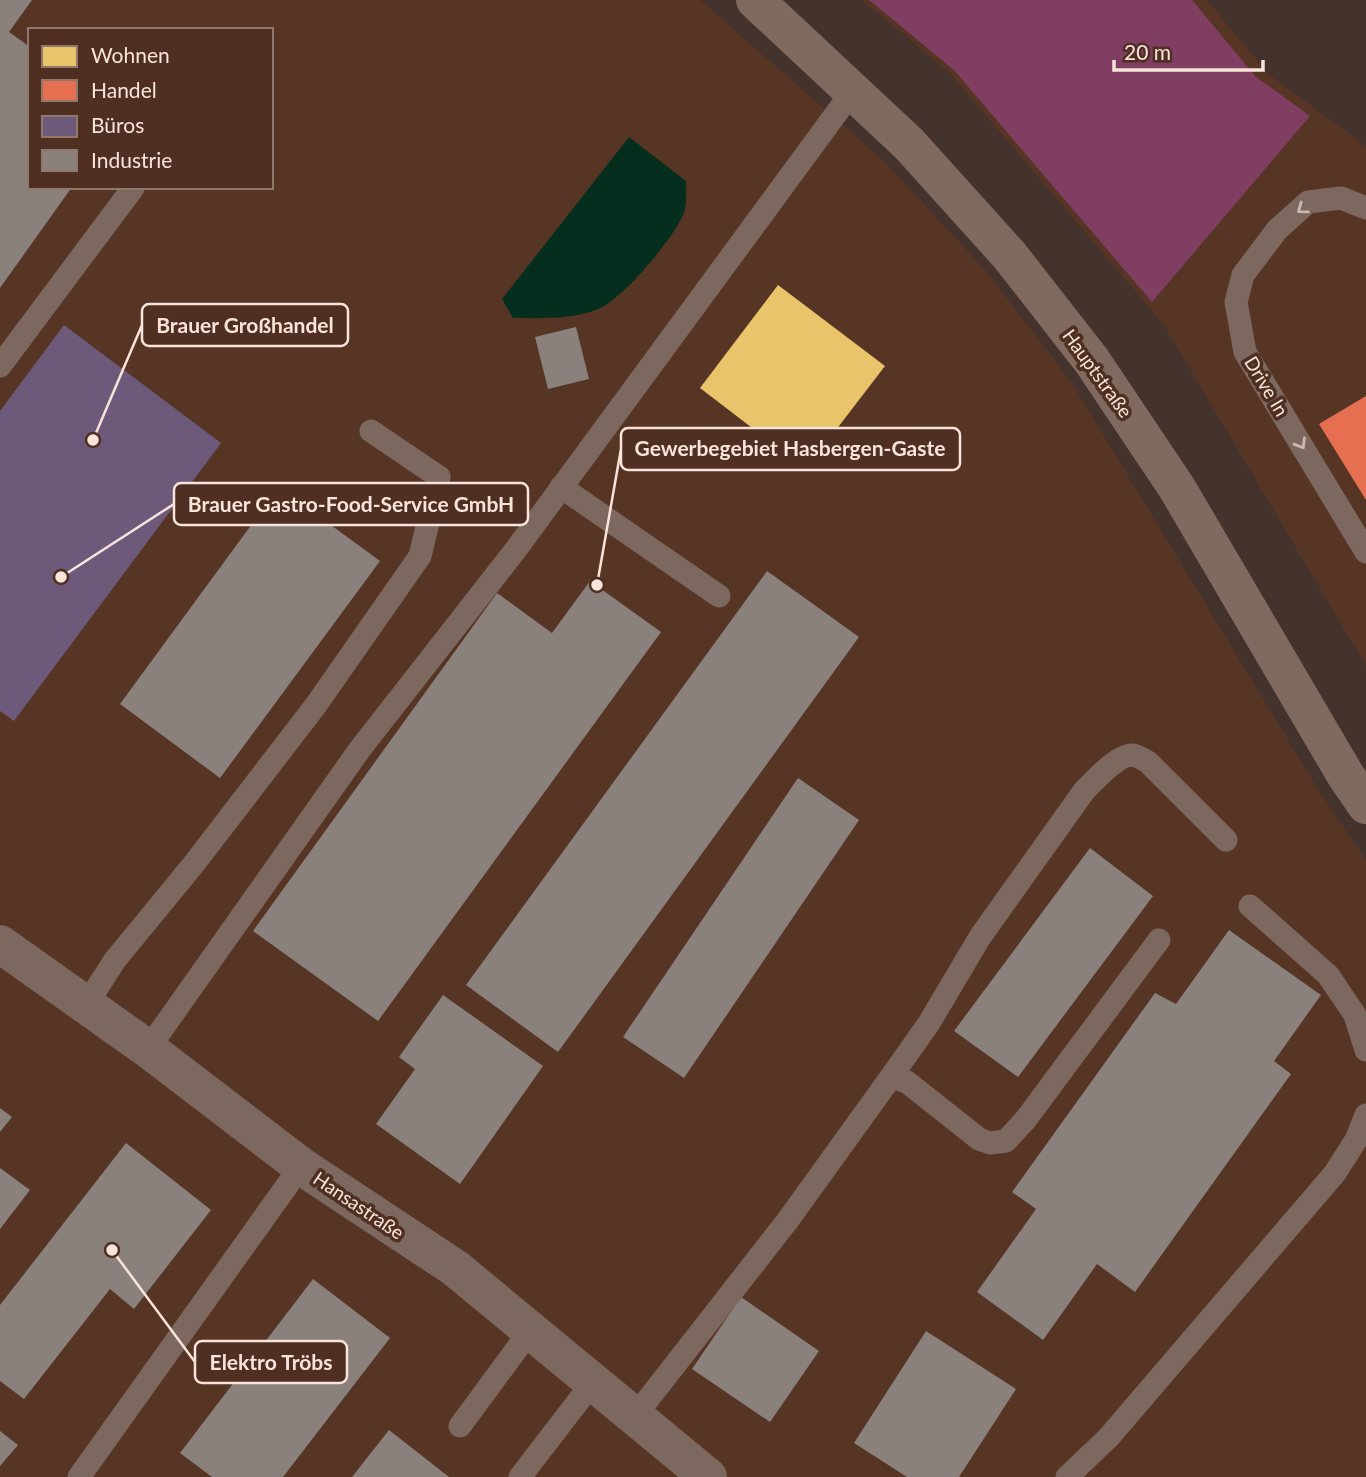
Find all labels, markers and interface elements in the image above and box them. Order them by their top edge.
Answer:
legend [28,28,273,189]
scale bar [1114,28,1263,72]
text: 20 m [1124,39,1171,64]
text: Wohnen [91,42,170,67]
text: Handel [91,77,157,102]
text: Büros [91,112,144,137]
text: Industrie [91,147,172,172]
one-way arrow [1298,201,1310,213]
callout: Brauer Großhandel [142,304,348,346]
text: Brauer Großhandel [156,312,334,337]
street label: Hauptstraße [1058,324,1138,422]
street label: Drive In [1240,352,1294,420]
callout: Gewerbegebiet Hasbergen-Gaste [621,428,960,470]
text: Gewerbegebiet Hasbergen-Gaste [635,435,945,460]
one-way arrow [1293,437,1306,450]
callout: Brauer Gastro-Food-Service GmbH [174,483,528,525]
text: Brauer Gastro-Food-Service GmbH [188,491,514,516]
street label: Hansastraße [309,1166,409,1244]
callout: Elektro Tröbs [195,1341,347,1383]
text: Elektro Tröbs [210,1349,332,1374]

